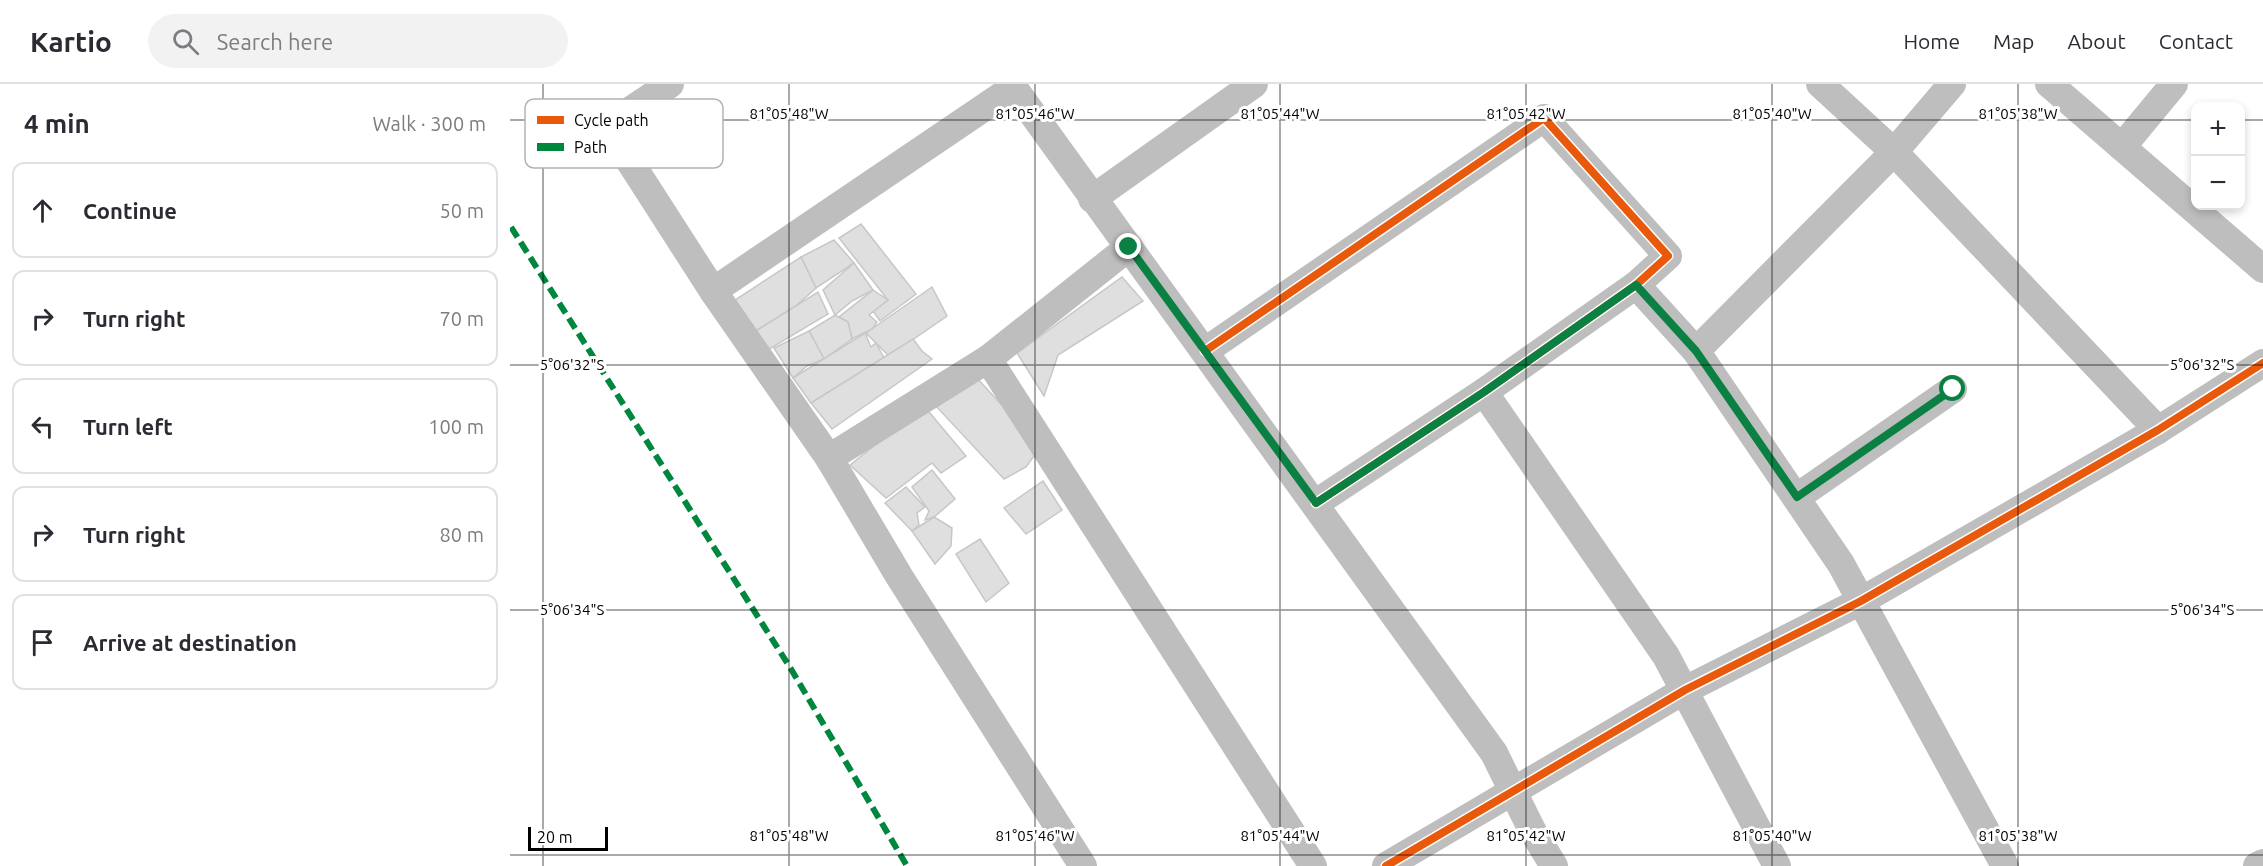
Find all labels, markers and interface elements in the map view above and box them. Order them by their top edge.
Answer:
search box [148,14,568,68]
icon: search [169,25,202,58]
text: Kartio [30,26,112,57]
text: Search here [217,29,333,54]
text: Home [1903,29,1960,53]
text: Map [1993,29,2034,53]
text: About [2067,29,2126,53]
text: Contact [2159,29,2233,53]
legend [525,99,723,168]
map controls [2191,102,2245,210]
button: + [2191,102,2245,156]
text: 81°05'48"W [749,105,829,122]
text: 81°05'46"W [995,105,1075,122]
text: 81°05'44"W [1240,105,1320,122]
text: 81°05'42"W [1486,105,1566,122]
text: 81°05'40"W [1732,105,1812,122]
text: 81°05'38"W [1978,105,2058,122]
text: 4 min [24,109,90,138]
text: Cycle path [574,111,649,129]
text: Walk · 300 m [373,112,486,135]
text: Path [574,138,607,156]
button: − [2191,156,2245,210]
icon: ahead [26,194,59,227]
text: Continue [83,198,177,223]
text: 50 m [440,199,484,222]
route end [1115,233,1141,259]
icon: right [26,302,59,335]
text: Turn right [83,306,185,331]
text: 70 m [440,307,484,330]
text: 5°06'32"S [540,356,604,373]
text: 5°06'32"S [2170,356,2234,373]
route start [1939,375,1965,401]
icon: left [26,410,59,443]
text: Turn left [83,414,173,439]
text: 100 m [428,415,484,438]
icon: right [26,518,59,551]
text: Turn right [83,522,185,547]
text: 80 m [440,523,484,546]
text: 5°06'34"S [540,601,604,618]
text: 5°06'34"S [2170,601,2234,618]
icon: arrive [26,626,59,659]
text: Arrive at destination [83,630,297,655]
scale bar [528,824,608,852]
text: 81°05'48"W [749,827,829,844]
text: 81°05'46"W [995,827,1075,844]
text: 81°05'44"W [1240,827,1320,844]
text: 81°05'42"W [1486,827,1566,844]
text: 81°05'40"W [1732,827,1812,844]
text: 81°05'38"W [1978,827,2058,844]
text: 20 m [537,828,573,846]

